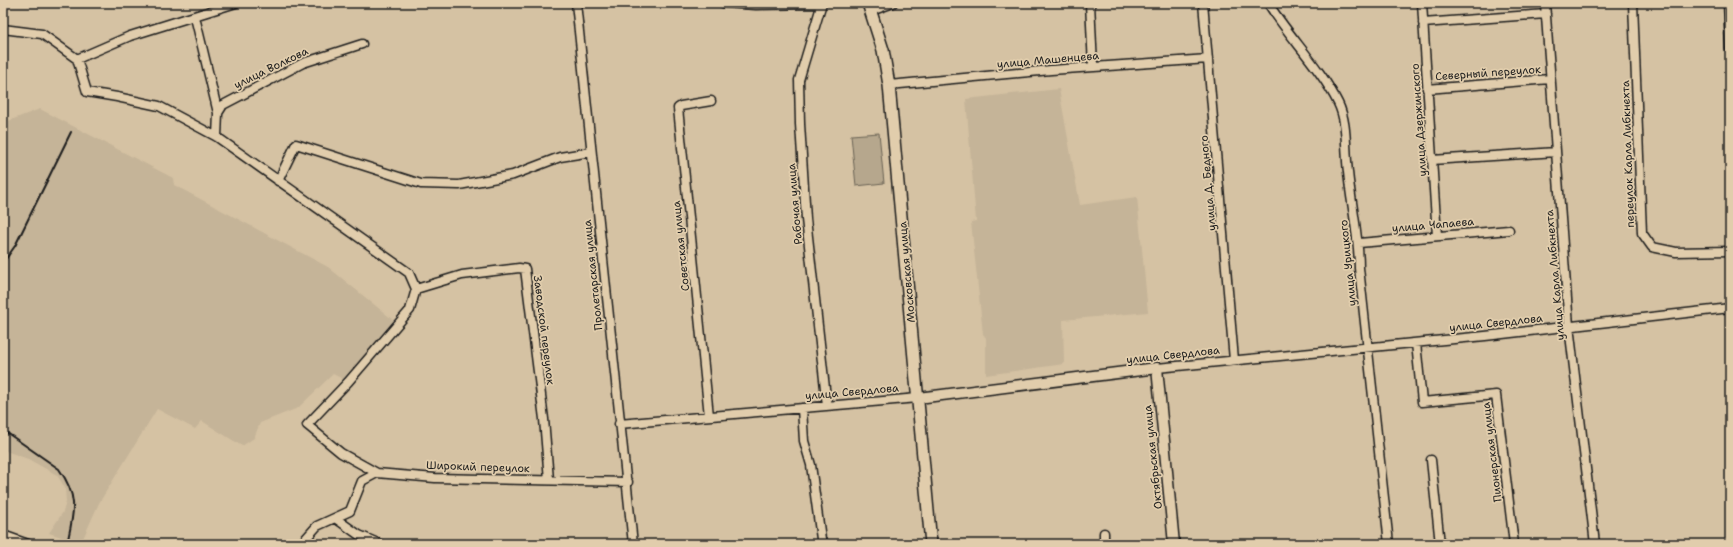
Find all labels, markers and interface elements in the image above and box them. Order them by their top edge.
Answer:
street label: улица Волкова [231,43,311,92]
street label: улица Машенцева [996,48,1100,72]
street label: Северный переулок [1435,62,1541,84]
street label: улица Дзержинского [1408,63,1430,177]
street label: переулок Карла Либкнехта [1618,80,1638,228]
street label: улица Д. Бедного [1196,134,1220,231]
street label: Рабочая улица [784,163,806,245]
street label: Советская улица [669,200,693,292]
street label: улица Карла Либкнехта [1542,209,1568,341]
street label: улица Чапаева [1391,214,1475,236]
street label: Пролетарская улица [580,219,606,331]
street label: улица Урицкого [1336,219,1360,307]
street label: Московская улица [895,221,919,323]
street label: Заводской переулок [530,274,558,386]
street label: улица Свердлова [1449,311,1544,335]
street label: улица Свердлова [1126,343,1221,367]
street label: улица Свердлова [805,380,900,404]
street label: Пионерская улица [1478,401,1506,503]
street label: Октябрьская улица [1140,404,1166,510]
street label: Широкий переулок [426,458,530,476]

